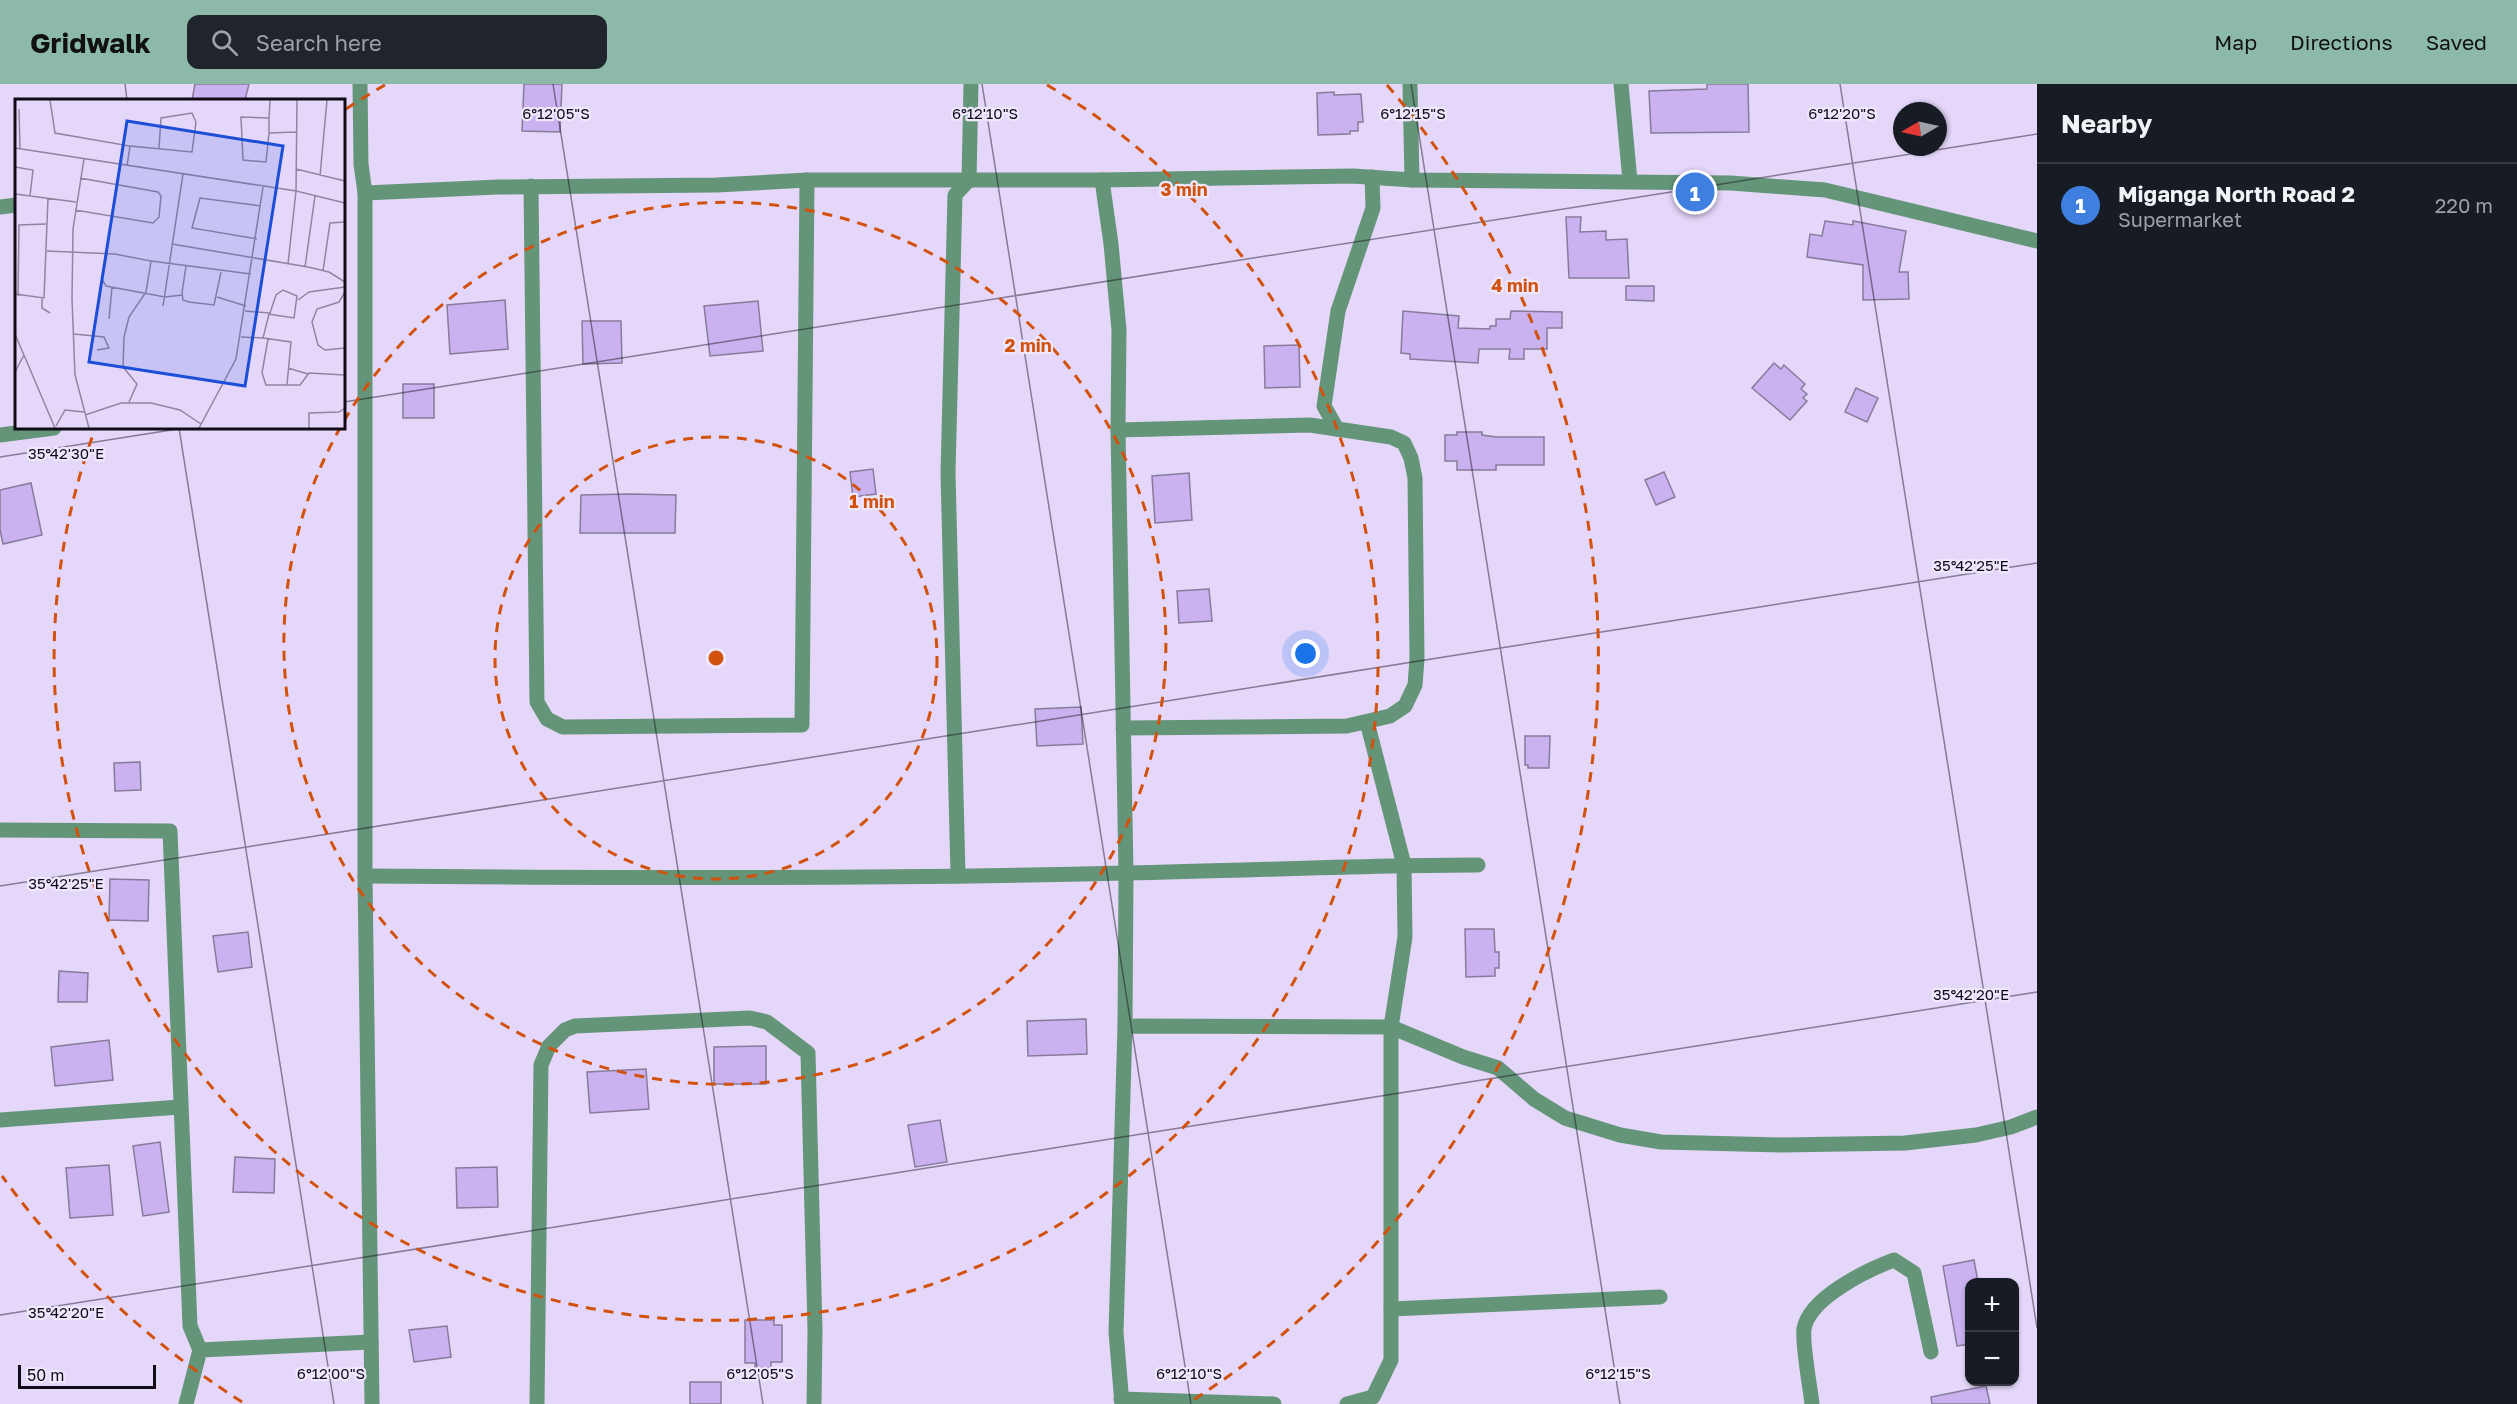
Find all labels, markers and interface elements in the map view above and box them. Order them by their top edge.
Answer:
search box [187,15,607,69]
text: Gridwalk [30,26,151,59]
icon: search [208,26,241,59]
text: Search here [256,29,382,56]
text: Map [2214,29,2257,55]
text: Directions [2290,29,2393,55]
text: Saved [2426,29,2487,55]
inset map [15,99,345,429]
north arrow [1893,102,1947,156]
text: 6°12'05"S [522,104,590,122]
text: 6°12'10"S [952,104,1018,122]
text: 6°12'15"S [1380,104,1446,122]
text: 6°12'20"S [1808,104,1876,122]
text: Nearby [2061,108,2152,139]
pin: 1 [1676,170,1714,214]
text: 3 min [1160,178,1208,200]
text: Miganga North Road 2 [2118,180,2355,207]
text: 1 [2075,193,2086,217]
text: 220 m [2435,193,2493,217]
text: Supermarket [2118,207,2242,231]
text: 4 min [1491,274,1539,296]
text: 2 min [1004,334,1052,356]
text: 35°42'30"E [28,444,104,462]
text: 1 min [849,490,895,512]
text: 35°42'25"E [1933,556,2009,574]
your location [1291,639,1320,668]
centre of rings [706,648,726,668]
text: 35°42'25"E [28,874,104,892]
text: 35°42'20"E [1933,985,2009,1003]
map controls [1965,1278,2019,1386]
button: + [1965,1278,2019,1332]
text: 35°42'20"E [28,1303,104,1321]
button: − [1965,1332,2019,1386]
scale bar [18,1362,156,1390]
text: 6°12'00"S [297,1364,365,1382]
text: 6°12'05"S [726,1364,794,1382]
text: 6°12'10"S [1156,1364,1222,1382]
text: 6°12'15"S [1585,1364,1651,1382]
text: 50 m [27,1365,64,1385]

